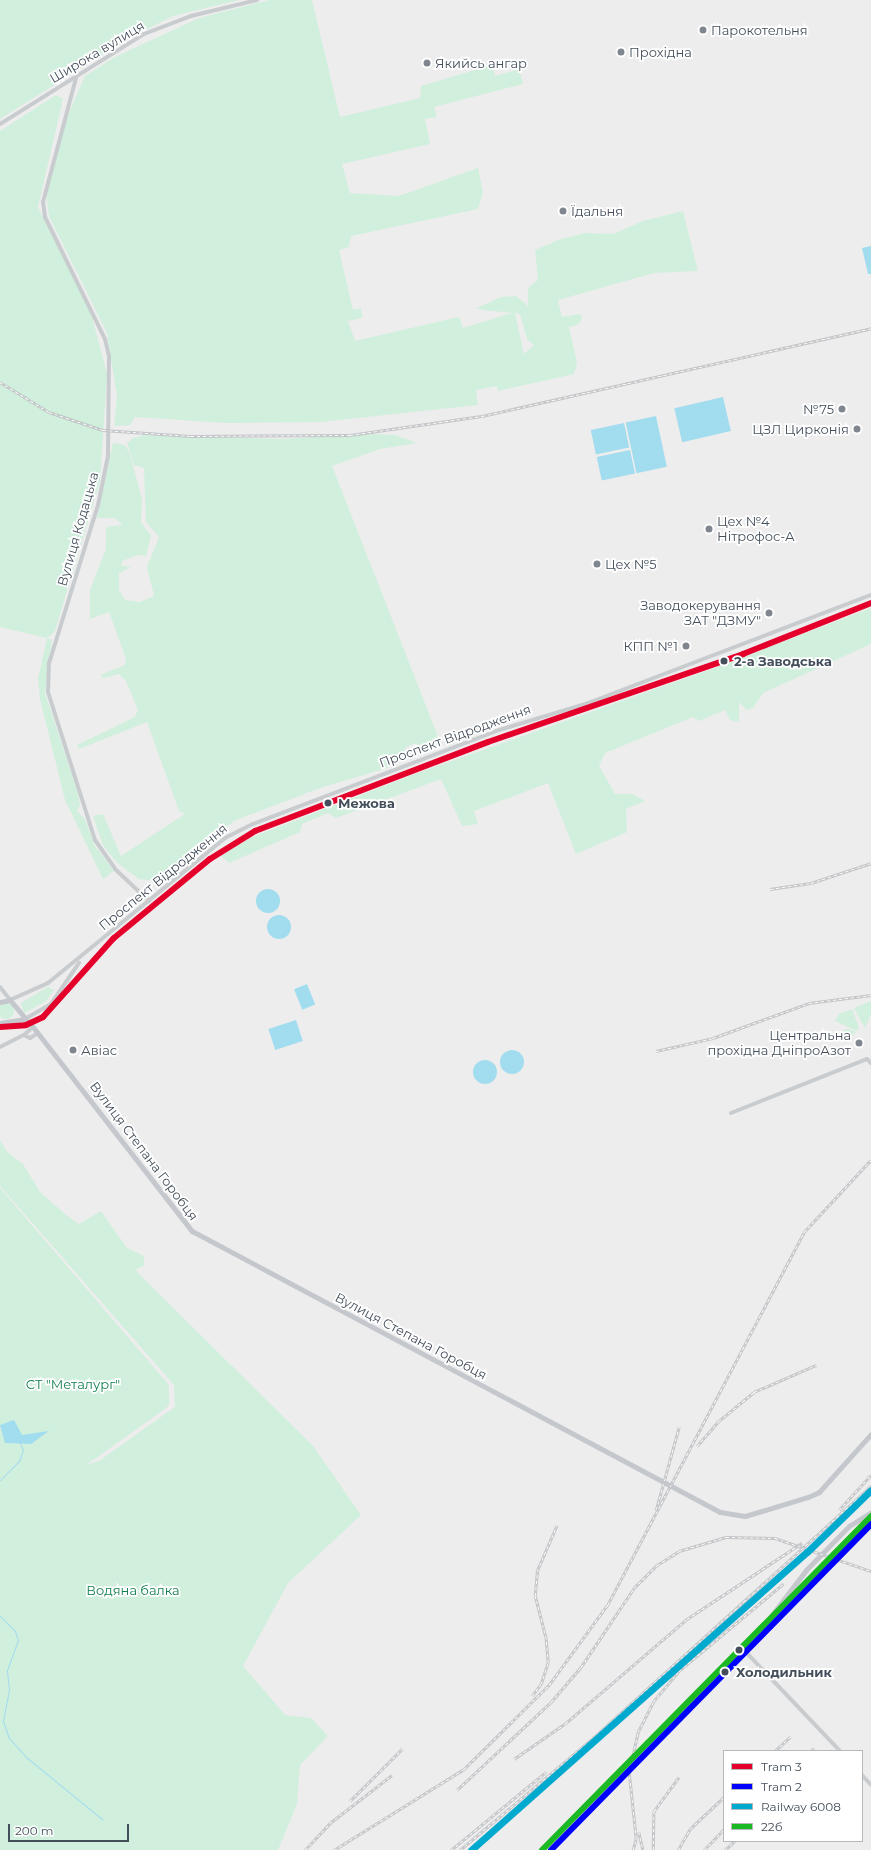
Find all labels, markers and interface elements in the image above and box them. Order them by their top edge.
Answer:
street label: Широка вулиця [47,18,147,86]
place label: Парокотельня [711,22,808,38]
marker: Парокотельня [698,25,708,35]
place label: Прохідна [629,44,692,60]
marker: Прохідна [616,47,626,57]
place label: Якийсь ангар [435,55,527,71]
marker: Якийсь ангар [422,58,432,68]
place label: Їдальня [571,203,623,219]
marker: Їдальня [558,206,568,216]
place label: №75 [803,401,834,417]
marker: №75 [837,404,847,414]
place label: ЦЗЛ Цирконія [752,421,849,437]
marker: ЦЗЛ Цирконія [852,424,862,434]
street label: Вулиця Кодацька [54,470,102,588]
place label: Цех №4 Нітрофос-А [717,514,795,545]
marker: Цех №4 Нітрофос-А [704,524,714,534]
place label: Цех №5 [605,556,657,572]
marker: Цех №5 [592,559,602,569]
place label: Заводокерування ЗАТ "ДЗМУ" [640,598,761,629]
marker: Заводокерування ЗАТ "ДЗМУ" [764,608,774,618]
place label: КПП №1 [624,638,678,654]
marker: КПП №1 [681,641,691,651]
place label: 2-а Заводська [734,653,832,669]
marker: 2-а Заводська [717,654,731,668]
street label: Проспект Відродження [377,701,533,771]
place label: Межова [338,795,395,811]
marker: Межова [321,796,335,810]
street label: Проспект Відродження [96,820,230,934]
place label: Центральна прохідна ДніпроАзот [707,1028,851,1059]
marker: Центральна прохідна ДніпроАзот [854,1038,864,1048]
place label: Авіас [81,1042,117,1058]
marker: Авіас [68,1045,78,1055]
street label: Вулиця Степана Горобця [87,1079,201,1223]
street label: Вулиця Степана Горобця [332,1289,490,1383]
park label: СТ "Металург" [26,1376,120,1392]
park label: Водяна балка [86,1582,180,1598]
unlabelled marker [734,1645,744,1655]
place label: Холодильник [736,1664,832,1680]
marker: Холодильник [718,1665,732,1679]
legend [723,1750,863,1842]
text: Tram 3 [761,1759,802,1774]
text: Tram 2 [761,1779,802,1794]
text: Railway 6008 [761,1799,841,1814]
scale bar [10,1816,131,1842]
text: 22б [761,1819,783,1834]
text: 200 m [15,1823,54,1838]

